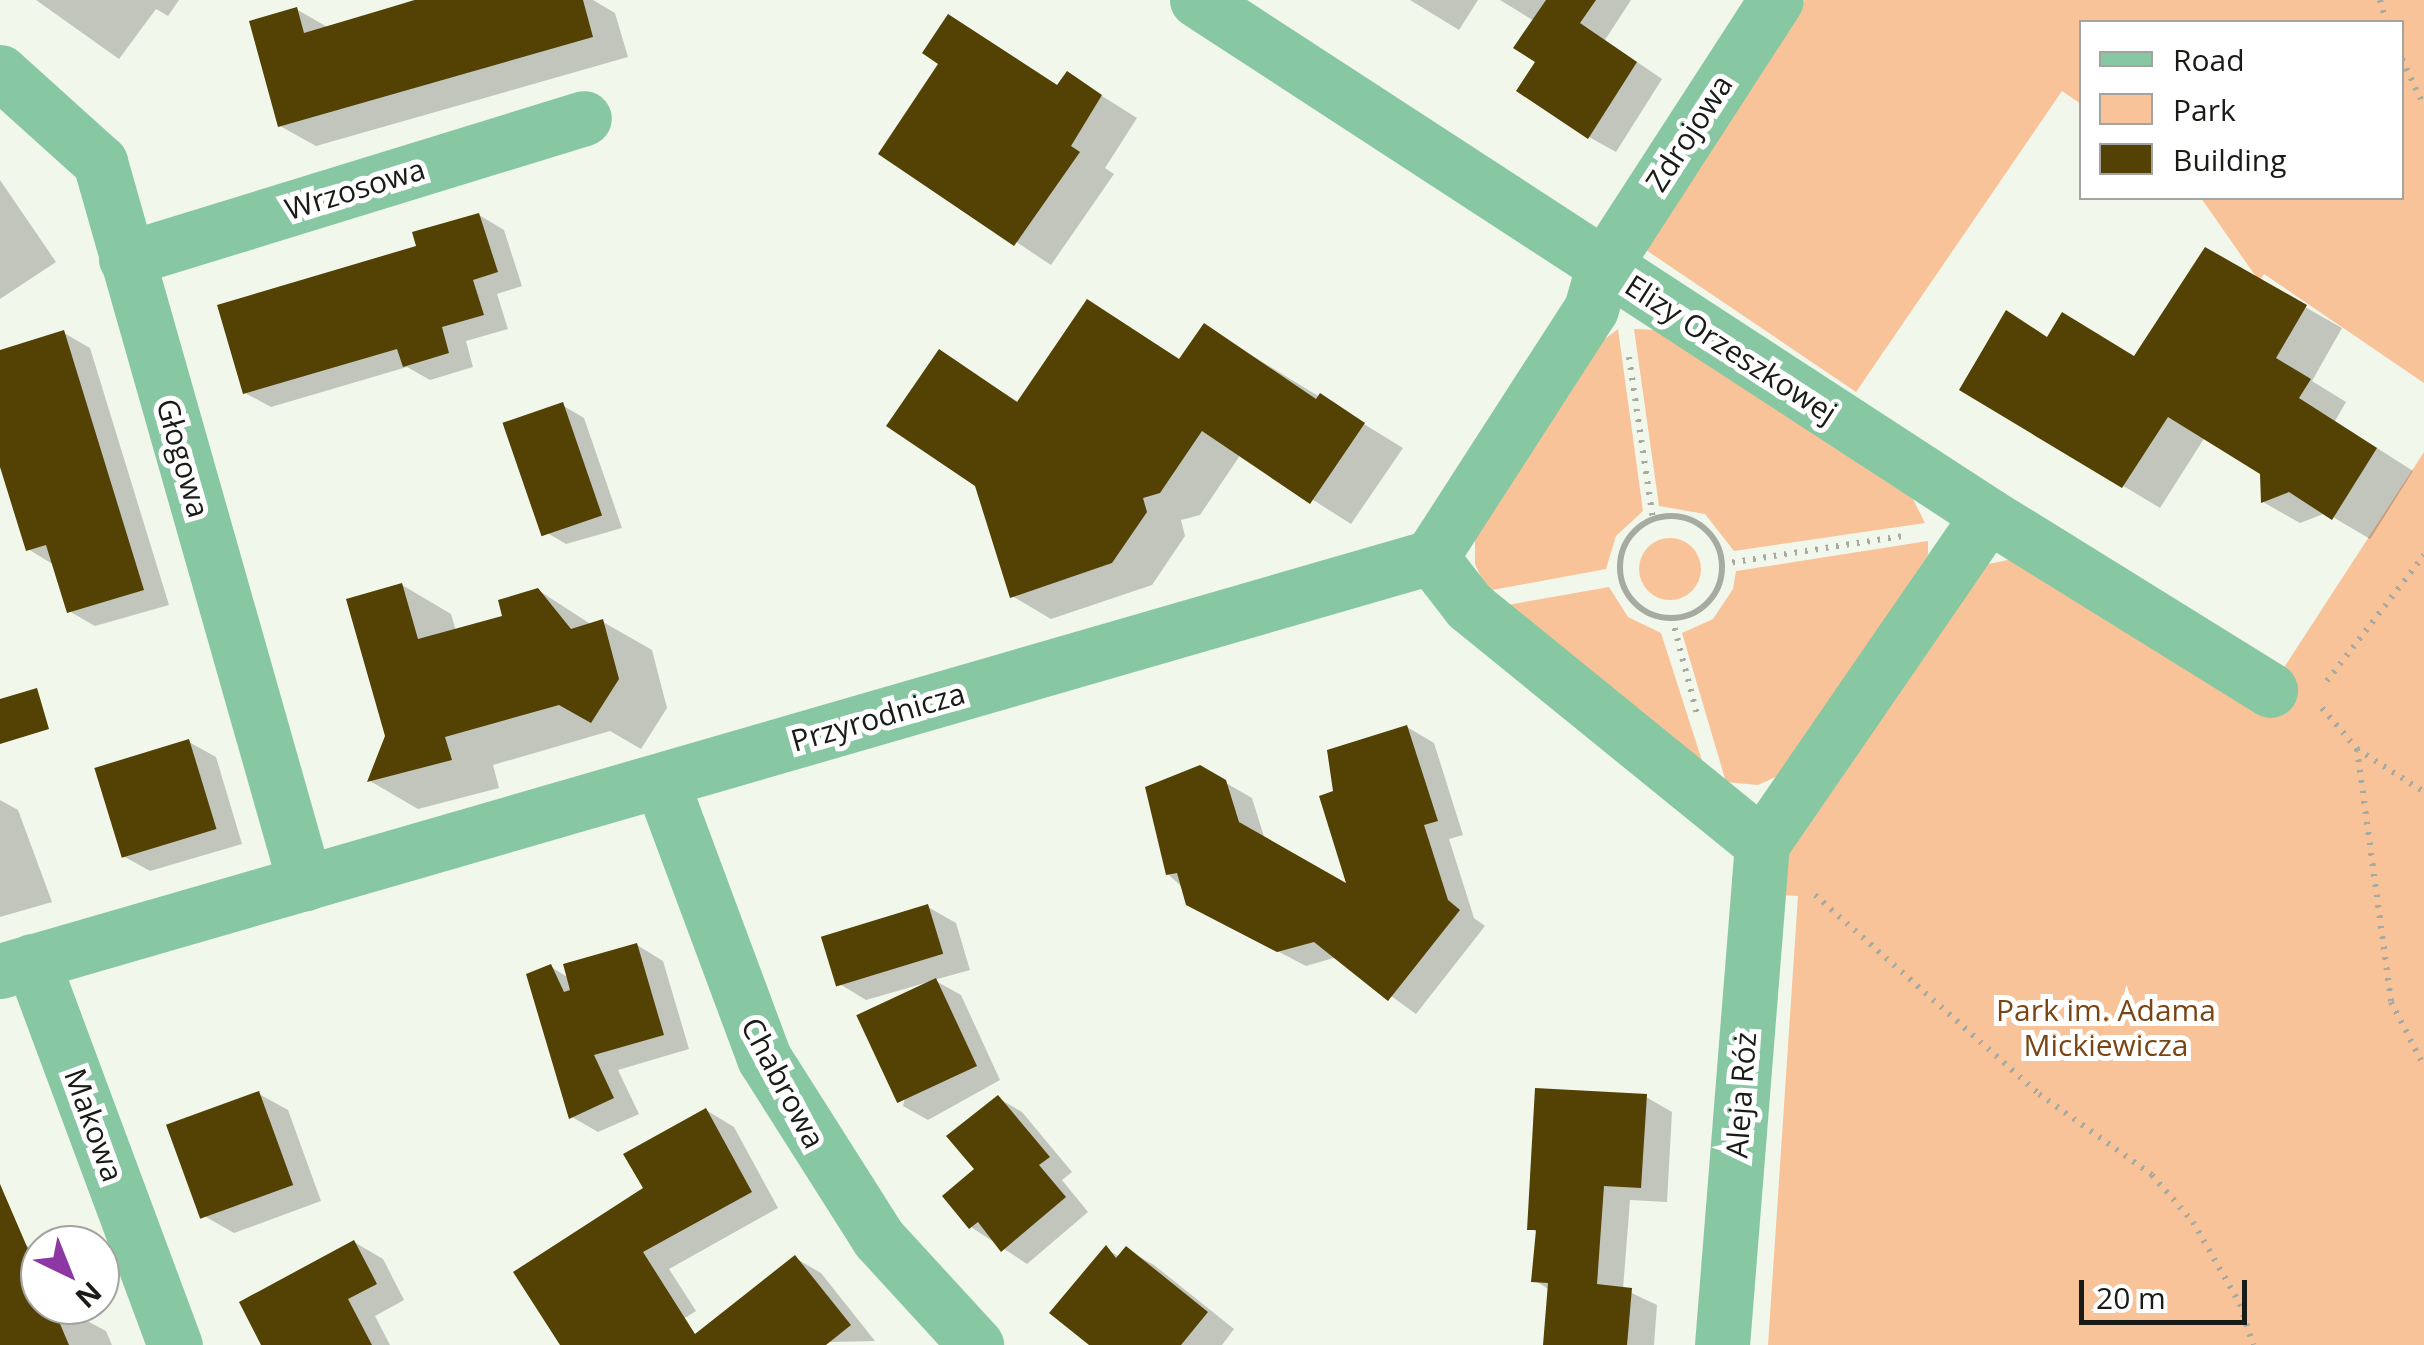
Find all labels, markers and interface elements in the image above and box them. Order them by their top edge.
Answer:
legend [2079,20,2404,200]
text: Road [2173,39,2245,80]
street label: Zdrojowa [1638,68,1740,198]
text: Park [2173,89,2236,130]
text: Building [2173,139,2287,180]
street label: Wrzosowa [281,151,429,227]
street label: Elizy Orzeszkowej [1618,267,1844,431]
street label: Głogowa [149,395,217,521]
street label: Przyrodnicza [787,675,969,759]
park label: Park im. Adama Mickiewicza [1996,992,2216,1062]
street label: Chabrowa [734,1012,832,1154]
street label: Aleja Róż [1719,1031,1763,1159]
street label: Makowa [57,1064,131,1186]
north arrow [20,1225,120,1325]
scale bar [2084,1260,2252,1322]
text: N [68,1274,110,1317]
text: 20 m [2096,1277,2166,1318]

